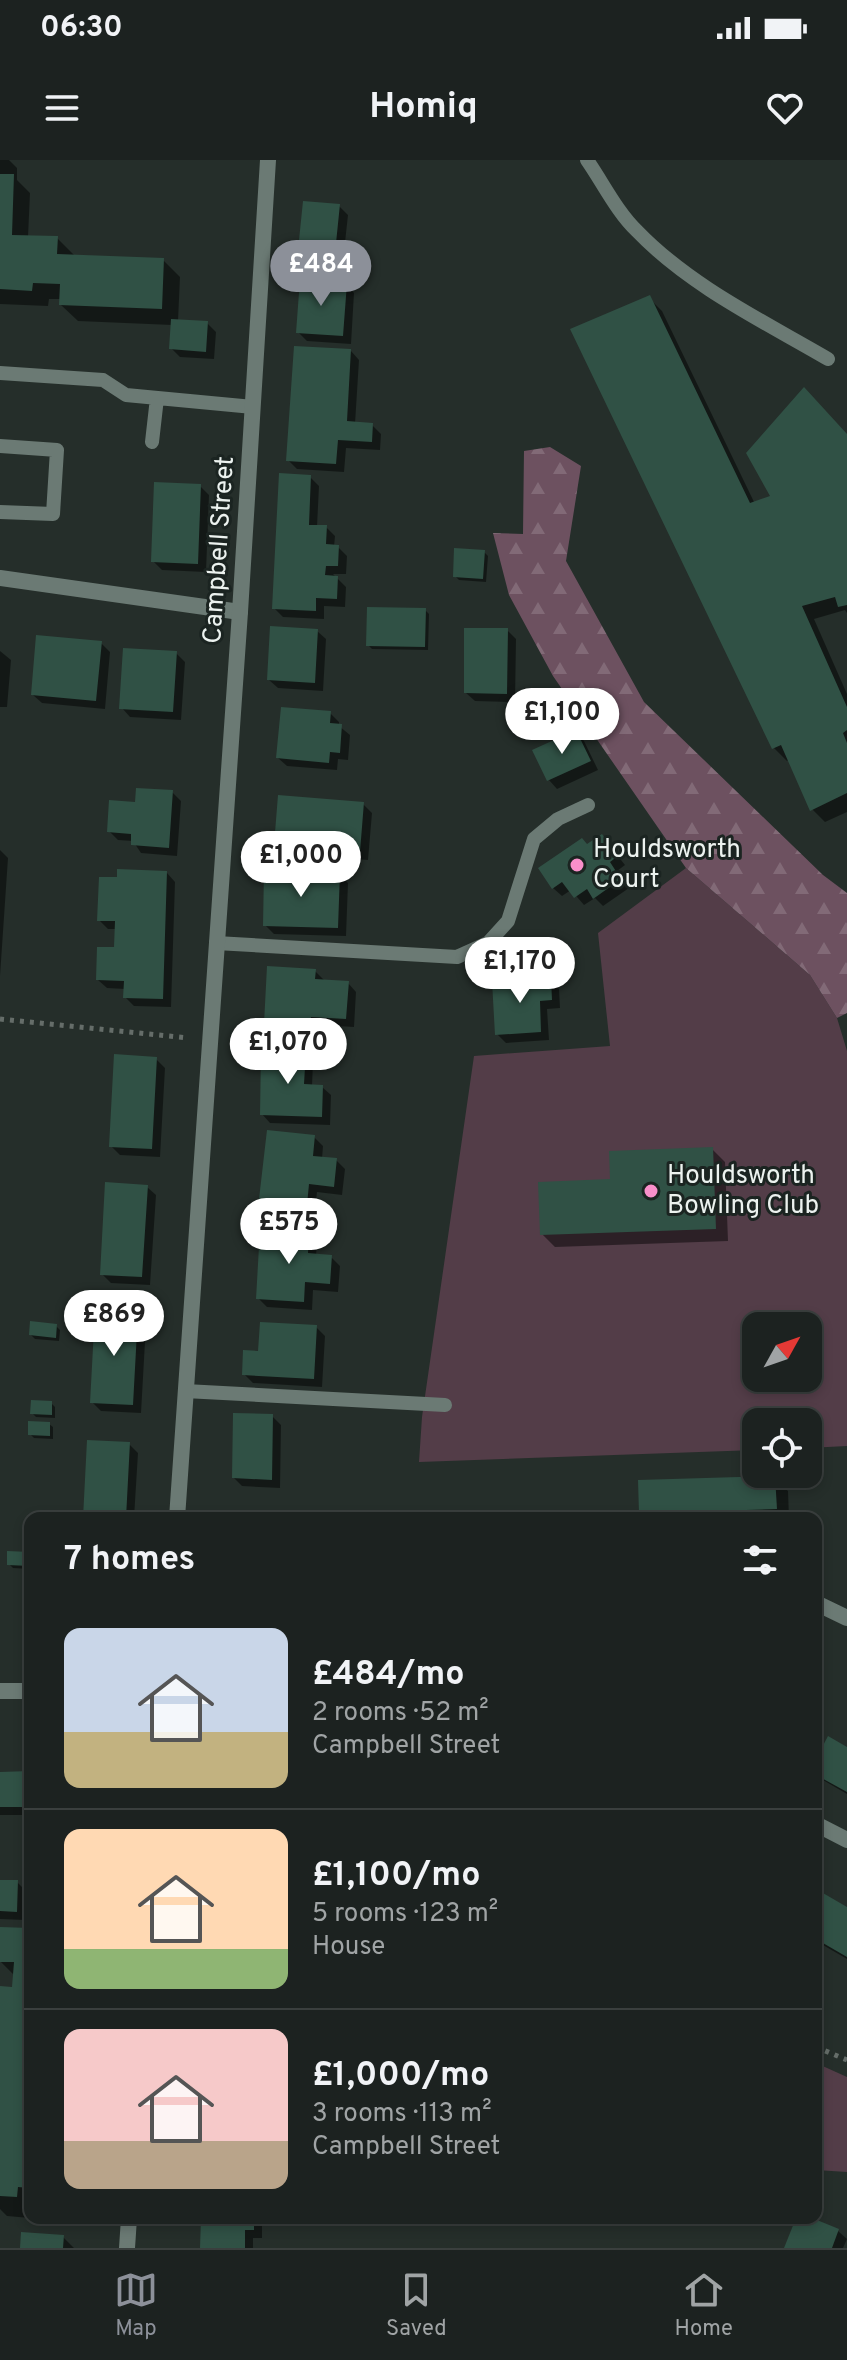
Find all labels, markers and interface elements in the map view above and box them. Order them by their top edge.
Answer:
text: 06:30 [40,10,123,47]
text: Homiq [369,85,478,131]
icon: menu [40,86,84,130]
icon: heart [763,86,807,130]
pin: £484 [274,240,368,308]
text: £484 [288,249,354,282]
street label: Campbell Street [197,455,243,645]
pin: £1,100 [497,688,627,756]
text: £1,100 [523,697,601,730]
pin: £1,000 [236,831,366,899]
place label: Houldsworth Court [593,834,741,897]
text: £1,000 [259,840,343,873]
marker: Houldsworth Court [568,856,586,874]
pin: £1,170 [455,937,585,1005]
text: £1,170 [483,946,557,979]
pin: £1,070 [223,1018,353,1086]
text: £1,070 [248,1027,328,1060]
place label: Houldsworth Bowling Club [667,1160,819,1223]
marker: Houldsworth Bowling Club [642,1182,660,1200]
pin: £575 [242,1198,336,1266]
text: £575 [258,1207,320,1240]
pin: £869 [67,1290,161,1358]
text: £869 [82,1299,146,1332]
north arrow [742,1312,822,1392]
map controls [742,1312,822,1488]
button: locate [742,1408,822,1488]
icon: filters [738,1538,782,1582]
text: 7 homes [64,1539,195,1582]
text: £484/mo [312,1654,465,1697]
icon: home [128,1660,224,1756]
text: 2 rooms · 52 m² [312,1697,489,1730]
text: Campbell Street [312,1730,500,1763]
text: £1,100/mo [312,1855,480,1898]
icon: home [128,1861,224,1957]
text: 5 rooms · 123 m² [312,1898,498,1931]
text: House [312,1931,385,1964]
text: £1,000/mo [312,2055,489,2098]
icon: home [128,2061,224,2157]
text: 3 rooms · 113 m² [312,2098,492,2131]
text: Campbell Street [312,2131,500,2164]
tab: Map [114,2268,158,2343]
tab: Saved [386,2268,447,2343]
tab: Home [675,2268,733,2343]

